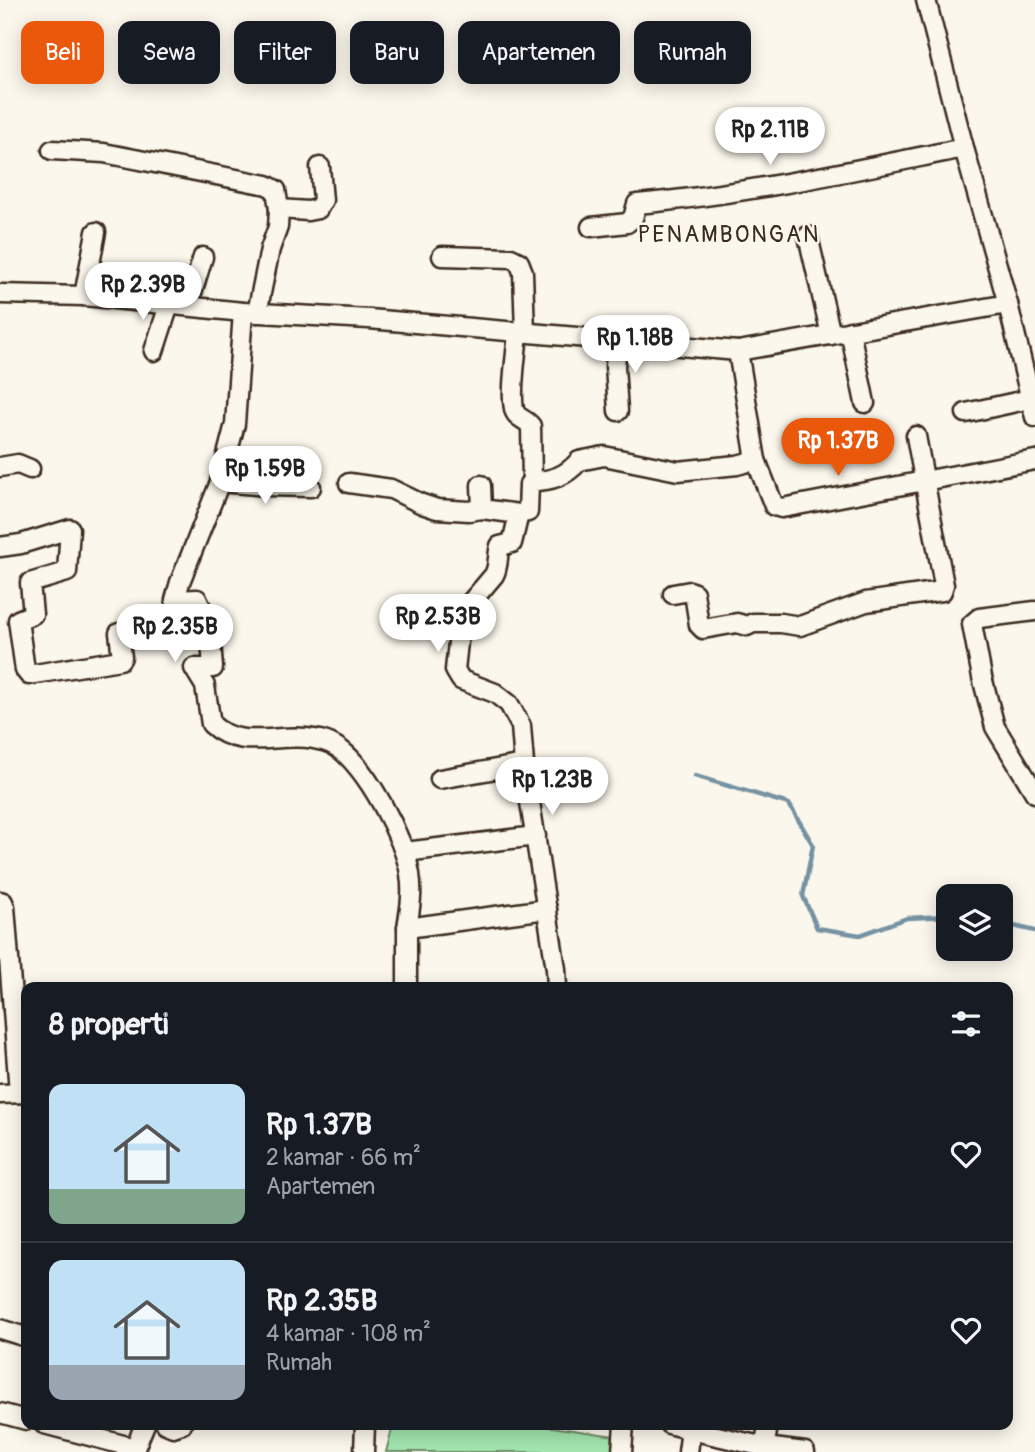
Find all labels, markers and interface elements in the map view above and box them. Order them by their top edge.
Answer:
chip: Beli [21,21,104,84]
chip: Sewa [118,21,220,84]
chip: Filter [234,21,336,84]
chip: Baru [350,21,444,84]
chip: Apartemen [458,21,620,84]
chip: Rumah [634,21,751,84]
pin: Rp 2.11B [698,108,842,167]
text: Rp 2.11B [731,115,809,144]
district label: PENAMBONGAN [637,220,821,249]
pin: Rp 2.39B [71,262,215,322]
text: Rp 2.39B [101,270,185,299]
pin: Rp 1.18B [563,316,707,375]
text: Rp 1.18B [597,323,673,352]
pin: Rp 1.37B [766,419,910,478]
text: Rp 1.37B [797,426,879,455]
pin: Rp 1.59B [193,447,337,506]
text: Rp 1.59B [225,454,305,483]
pin: Rp 2.53B [366,594,510,654]
text: Rp 2.53B [395,602,481,631]
pin: Rp 2.35B [103,604,247,664]
text: Rp 2.35B [132,612,218,641]
pin: Rp 1.23B [480,758,624,817]
text: Rp 1.23B [511,765,593,794]
map controls [936,884,1013,961]
button: layers [936,884,1013,961]
icon: filters [947,1005,985,1043]
text: 8 properti [49,1006,168,1043]
text: Rp 1.37B [266,1106,372,1143]
icon: home [105,1112,189,1196]
icon: heart [947,1135,985,1173]
text: 2 kamar · 66 m² [266,1143,421,1172]
text: Apartemen [266,1172,375,1201]
text: Rp 2.35B [266,1282,377,1319]
icon: home [105,1288,189,1372]
icon: heart [947,1311,985,1349]
text: 4 kamar · 108 m² [266,1319,431,1348]
text: Rumah [266,1348,332,1377]

